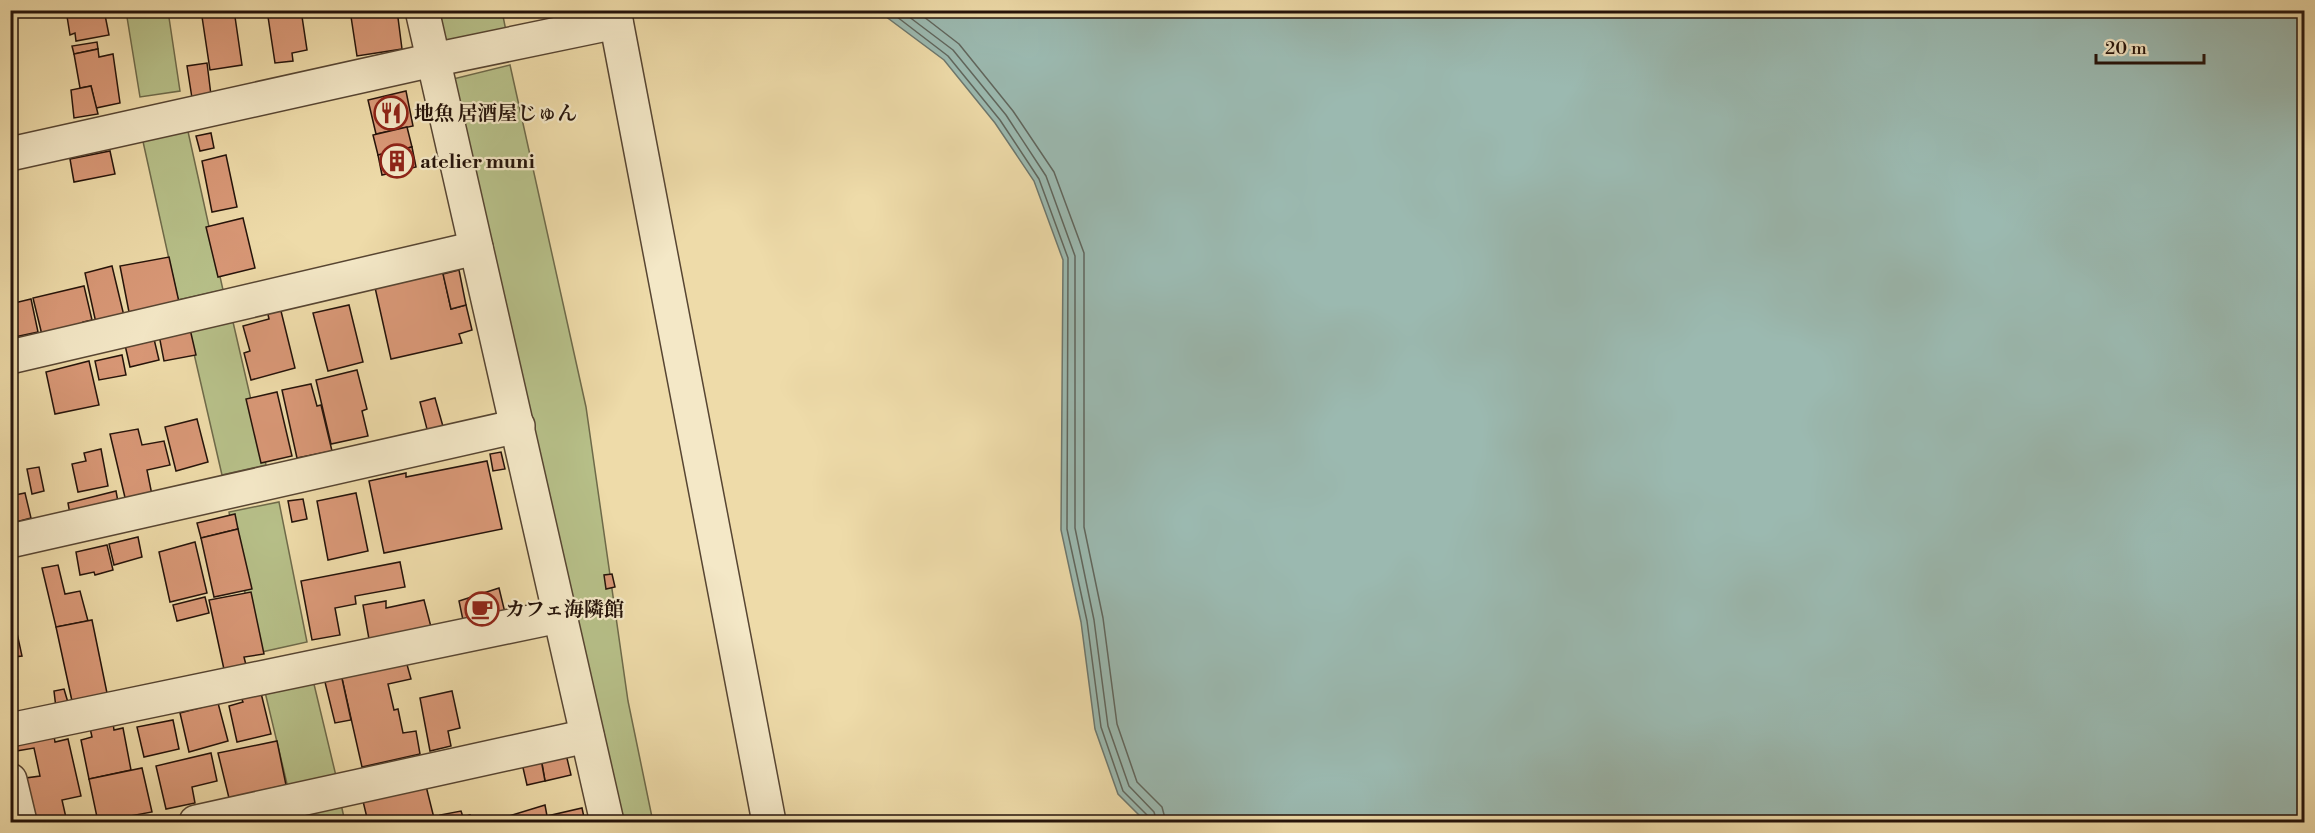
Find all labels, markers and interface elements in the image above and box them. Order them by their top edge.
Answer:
scale bar [2096,27,2204,65]
text: 20 m [2105,37,2147,60]
restaurant icon: 地魚 居酒屋じゅん [373,95,409,131]
place label: 地魚 居酒屋じゅん [414,102,577,127]
building icon: atelier muni [379,143,415,179]
place label: atelier muni [420,150,535,175]
cafe icon: カフェ海隣館 [464,591,500,627]
place label: カフェ海隣館 [505,598,624,623]

